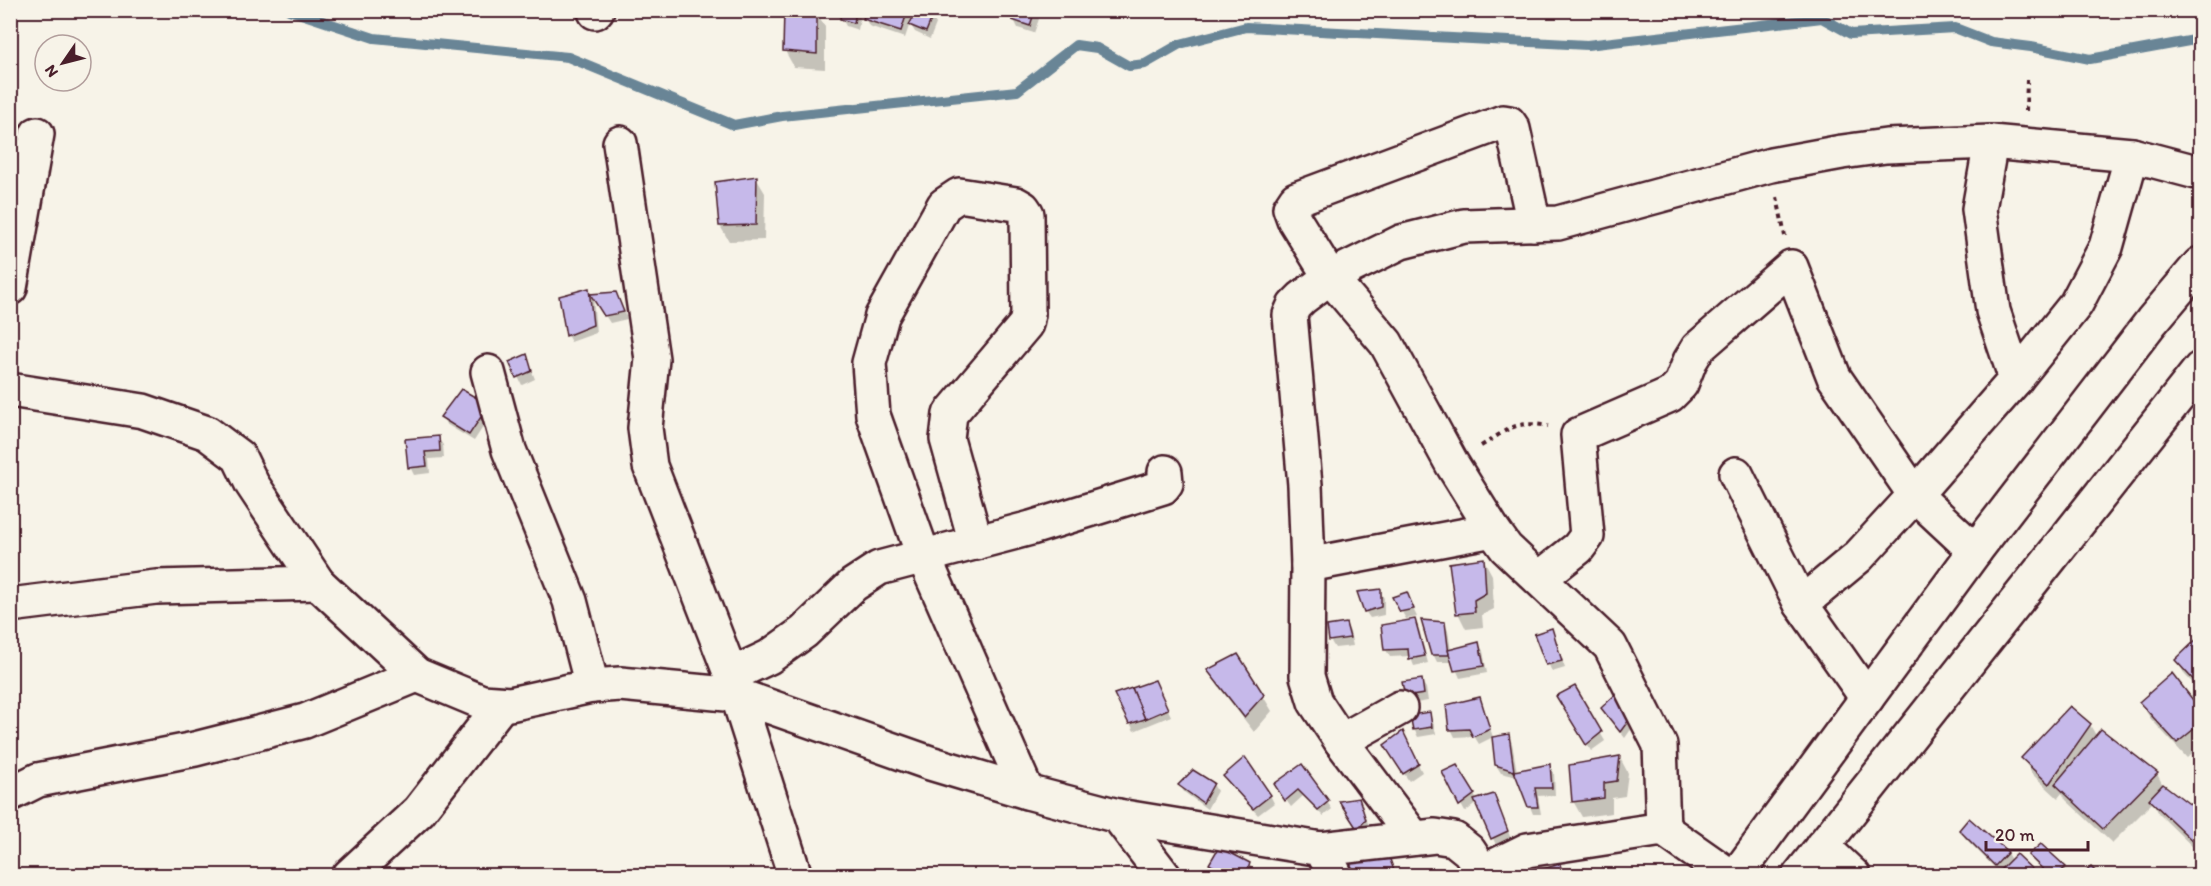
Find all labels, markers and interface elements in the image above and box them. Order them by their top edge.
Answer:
north arrow [33,33,93,93]
text: N [40,61,62,81]
scale bar [1986,814,2088,852]
text: 20 m [1995,824,2035,846]

